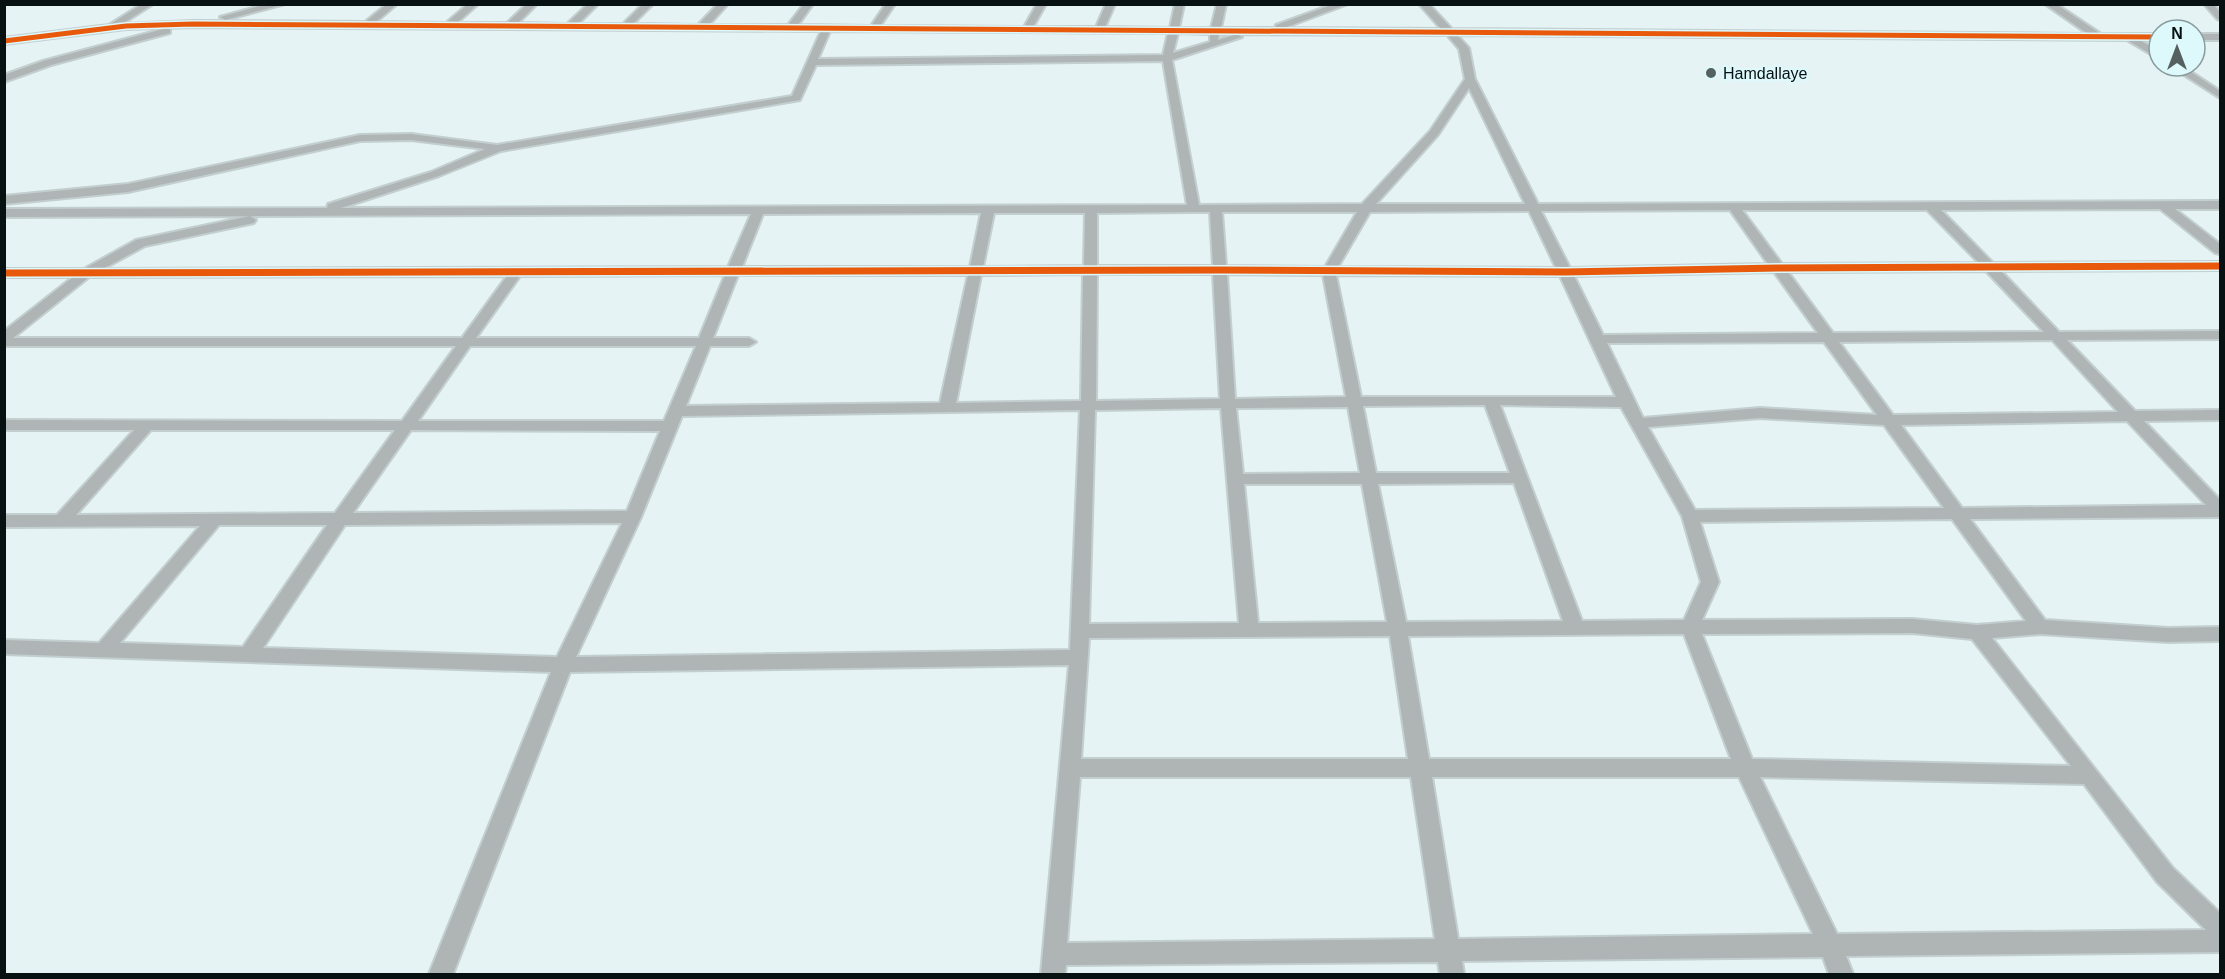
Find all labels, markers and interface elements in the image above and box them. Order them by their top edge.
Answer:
north arrow [2147,18,2207,78]
text: N [2171,25,2183,42]
place label: Hamdallaye [1723,65,1808,82]
marker: Hamdallaye [1704,66,1718,80]

